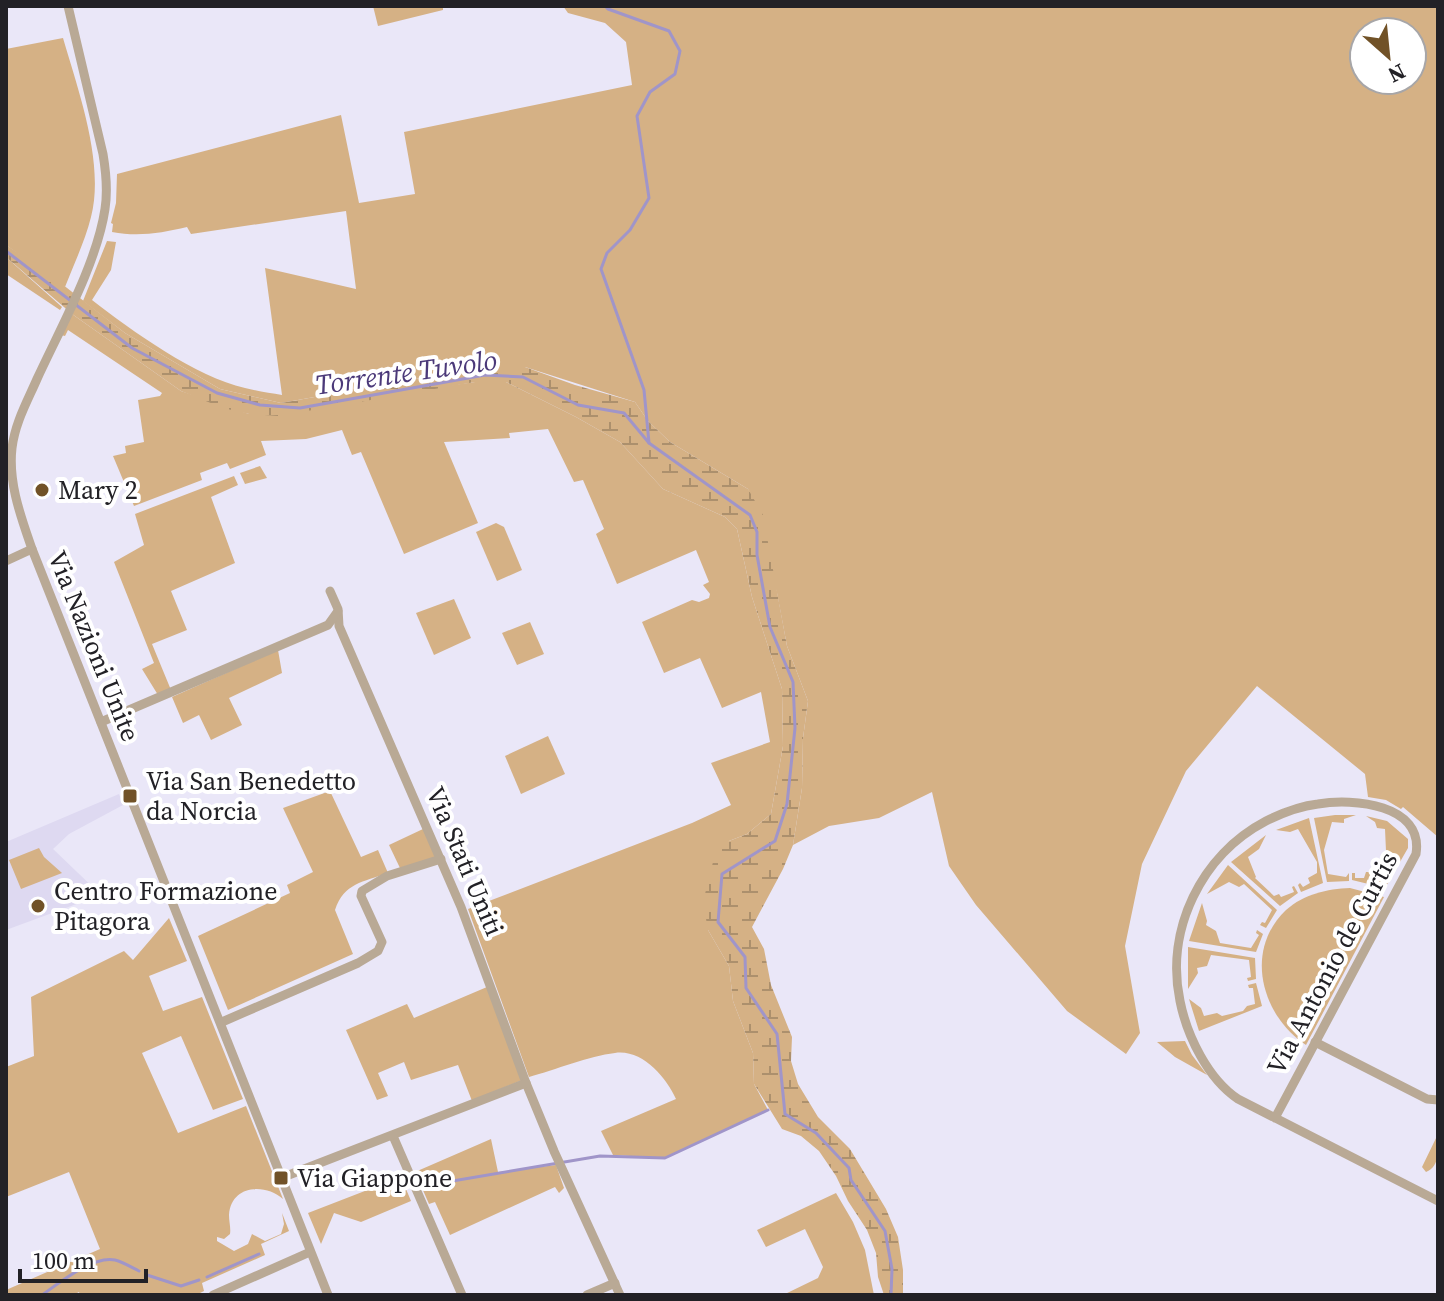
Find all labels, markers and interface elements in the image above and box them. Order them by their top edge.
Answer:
north arrow [1348,16,1428,96]
text: N [1383,57,1411,91]
water label: Torrente Tuvolo [313,340,499,404]
place label: Mary 2 [58,472,138,508]
marker: Mary 2 [33,481,51,499]
street label: Via Nazioni Unite [39,545,149,747]
place label: Via San Benedetto da Norcia [146,763,356,829]
street label: Via Stati Uniti [417,781,513,941]
marker: Via San Benedetto da Norcia [121,787,139,805]
street label: Via Antonio de Curtis [1258,845,1406,1081]
place label: Centro Formazione Pitagora [54,873,278,939]
marker: Centro Formazione Pitagora [29,897,47,915]
place label: Via Giappone [297,1160,452,1196]
marker: Via Giappone [272,1169,290,1187]
scale bar [20,1233,146,1283]
text: 100 m [32,1244,95,1277]

